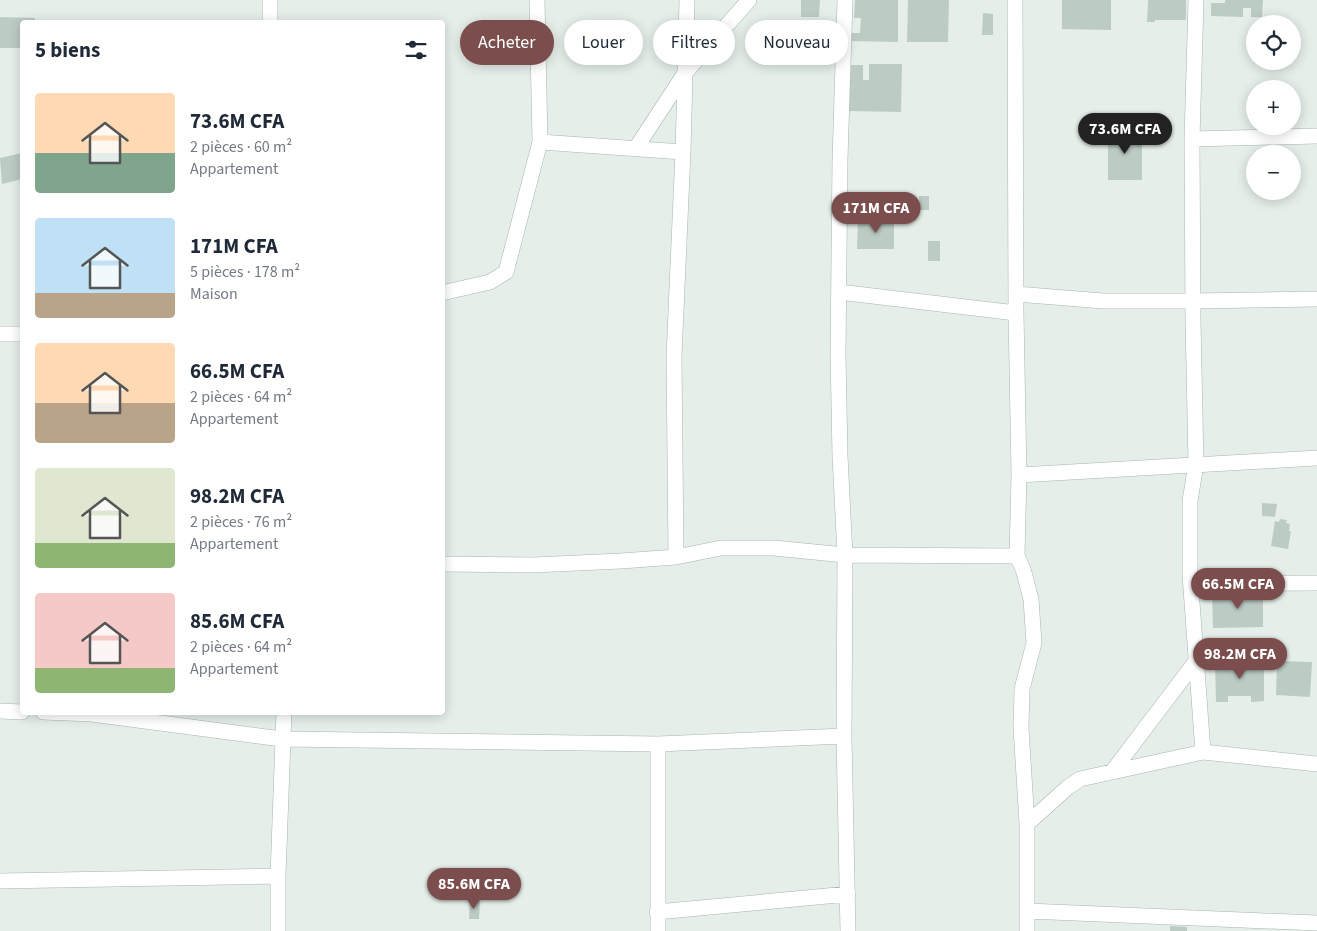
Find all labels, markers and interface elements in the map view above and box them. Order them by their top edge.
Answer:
map controls [1246,15,1301,200]
button: locate [1246,15,1301,70]
chip: Acheter [460,20,554,65]
chip: Louer [564,20,643,65]
chip: Filtres [653,20,735,65]
chip: Nouveau [745,20,848,65]
text: 5 biens [35,35,100,65]
icon: filters [402,36,430,64]
button: + [1246,80,1301,135]
text: 73.6M CFA [190,106,284,136]
pin: 73.6M CFA [1068,112,1182,155]
icon: home [75,113,135,173]
text: 73.6M CFA [1089,118,1161,140]
text: 2 pièces · 60 m² [190,136,292,158]
button: − [1246,145,1301,200]
text: Appartement [190,158,278,180]
pin: 171M CFA [824,192,928,234]
text: 171M CFA [843,197,909,219]
text: 171M CFA [190,231,278,261]
icon: home [75,238,135,298]
text: 5 pièces · 178 m² [190,261,300,283]
text: Maison [190,283,238,305]
text: 66.5M CFA [190,356,284,386]
icon: home [75,363,135,423]
text: 2 pièces · 64 m² [190,386,292,408]
text: Appartement [190,408,278,430]
text: 98.2M CFA [190,481,284,511]
icon: home [75,488,135,548]
text: 2 pièces · 76 m² [190,511,292,533]
text: Appartement [190,533,278,555]
pin: 66.5M CFA [1181,568,1295,610]
text: 66.5M CFA [1202,573,1274,595]
text: 85.6M CFA [190,606,284,636]
icon: home [75,613,135,673]
text: 2 pièces · 64 m² [190,636,292,658]
pin: 98.2M CFA [1183,638,1297,680]
text: 98.2M CFA [1204,643,1276,665]
text: Appartement [190,658,278,680]
pin: 85.6M CFA [417,868,531,910]
text: 85.6M CFA [438,873,510,895]

